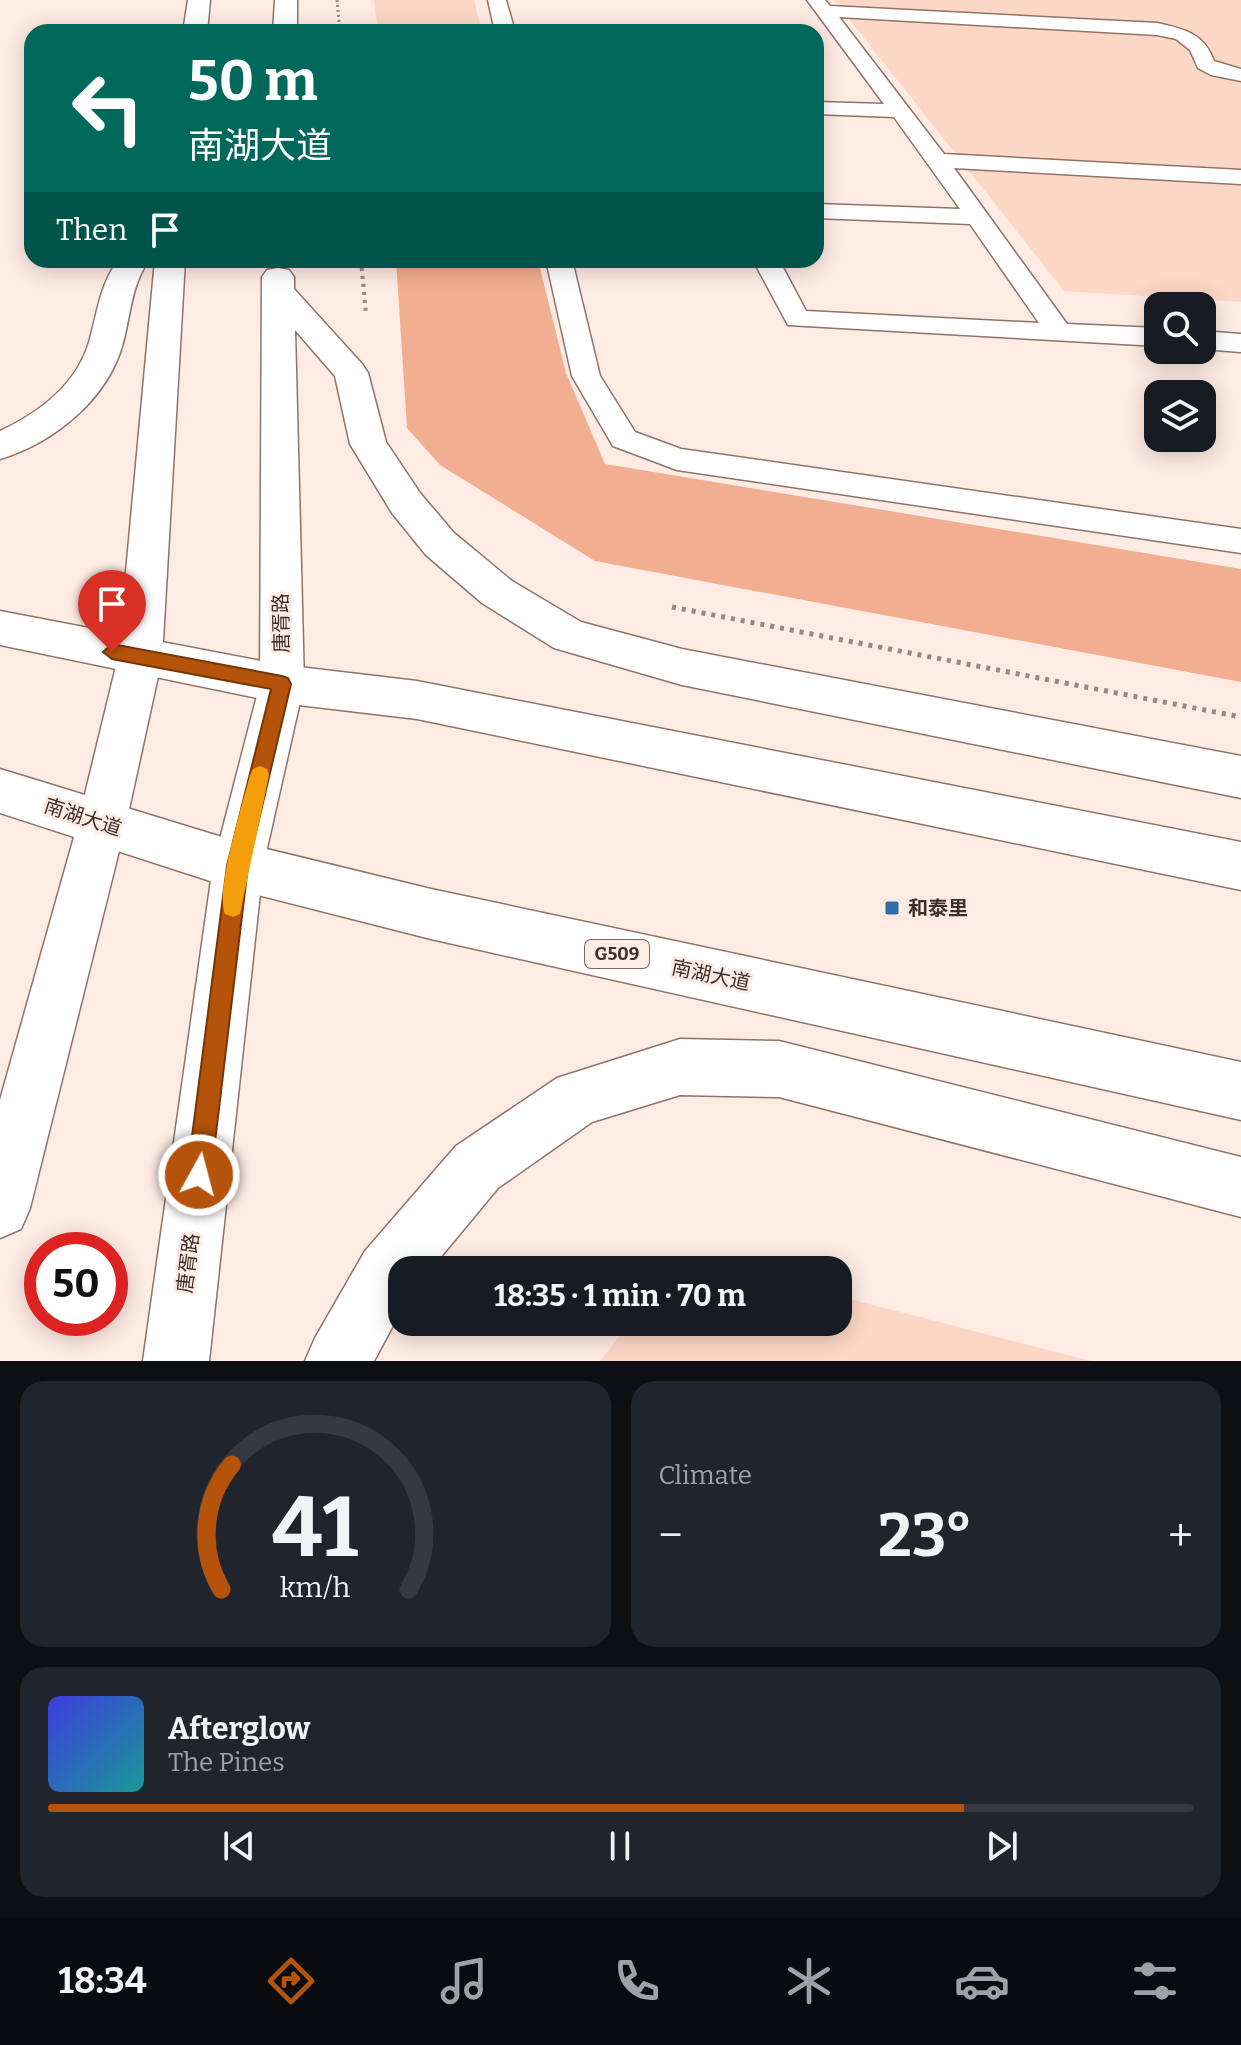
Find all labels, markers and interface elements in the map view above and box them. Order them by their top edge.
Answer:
text: 50 m [188,48,318,115]
icon: left [56,56,160,160]
text: 南湖大道 [188,124,332,168]
icon: arrive [143,208,187,252]
text: Then [56,212,127,248]
map controls [1144,292,1216,452]
button: search [1144,292,1216,364]
button: layers [1144,380,1216,452]
pin [78,570,146,652]
icon: arrive [90,582,134,626]
street label: 唐胥路 [268,593,294,653]
street label: 南湖大道 [41,793,125,841]
place label: 和泰里 [908,896,968,920]
marker: 和泰里 [883,899,901,917]
road number: G509 [585,940,649,968]
street label: 南湖大道 [669,955,753,995]
position arrow [157,1133,241,1217]
speed limit sign: 50 [24,1232,128,1336]
street label: 唐胥路 [172,1232,204,1294]
text: 18:35 · 1 min · 70 m [494,1278,746,1314]
text: Climate [659,1460,752,1491]
text: 41 [272,1478,359,1578]
text: 23° [878,1500,973,1572]
text: − [659,1509,683,1562]
text: + [1168,1509,1193,1562]
text: km/h [280,1570,351,1605]
text: Afterglow [168,1711,310,1747]
text: The Pines [168,1747,285,1778]
icon: previous [217,1824,261,1868]
icon: pause [598,1824,642,1868]
icon: next [980,1824,1024,1868]
icon: directions [263,1953,319,2009]
icon: music [436,1953,492,2009]
icon: phone [609,1953,665,2009]
icon: climate [781,1953,837,2009]
icon: car [954,1953,1010,2009]
icon: filters [1127,1953,1183,2009]
text: 18:34 [58,1959,147,2003]

